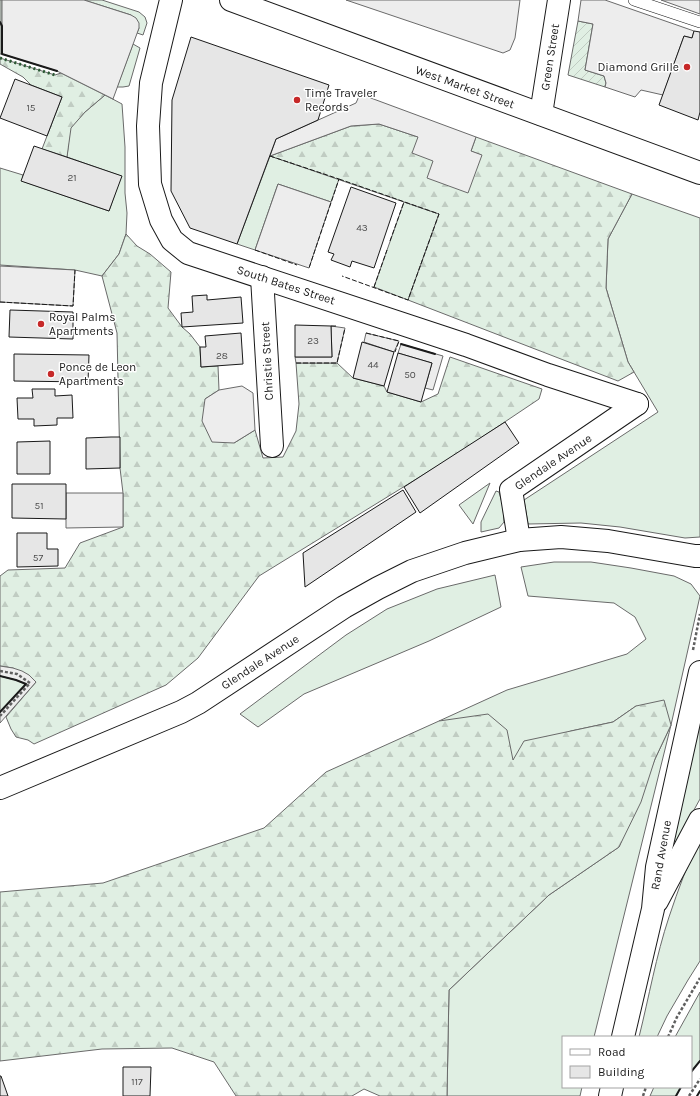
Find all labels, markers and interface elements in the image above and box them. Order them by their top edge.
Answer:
street label: Green Street [538,22,562,91]
place label: Diamond Grille [597,60,679,74]
marker: Diamond Grille [682,62,692,72]
street label: West Market Street [413,63,517,112]
place label: Time Traveler Records [305,86,378,114]
marker: Time Traveler Records [292,95,302,105]
house number: 15 [27,102,36,114]
house number: 21 [67,172,77,184]
house number: 43 [356,222,368,234]
street label: South Bates Street [235,263,337,308]
place label: Royal Palms Apartments [49,310,115,338]
marker: Royal Palms Apartments [36,319,46,329]
street label: Christie Street [258,321,276,401]
house number: 23 [307,335,319,347]
house number: 28 [216,350,228,362]
house number: 44 [367,359,379,371]
place label: Ponce de Leon Apartments [59,360,136,388]
marker: Ponce de Leon Apartments [46,369,56,379]
house number: 50 [404,369,416,381]
street label: Glendale Avenue [512,431,594,493]
house number: 51 [35,500,43,512]
house number: 57 [33,552,43,564]
street label: Glendale Avenue [218,632,302,692]
street label: Rand Avenue [648,819,674,891]
legend [562,1036,692,1088]
text: Road [598,1045,626,1059]
text: Building [598,1065,645,1079]
house number: 117 [131,1076,143,1088]

